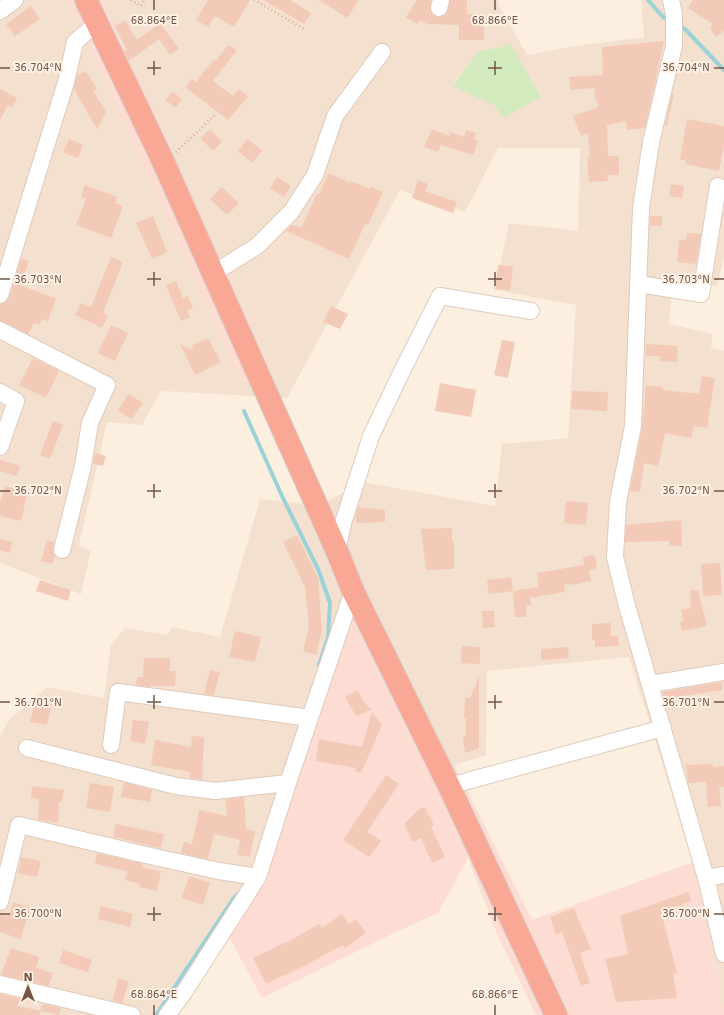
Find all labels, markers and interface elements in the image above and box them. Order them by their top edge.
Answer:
text: 68.864°E [131,15,177,26]
text: 68.866°E [472,15,518,26]
text: 36.704°N [14,62,62,73]
text: 36.704°N [662,62,710,73]
text: 36.703°N [14,274,62,285]
text: 36.703°N [662,274,710,285]
text: 36.702°N [14,485,62,496]
text: 36.702°N [662,485,710,496]
text: 36.701°N [14,697,62,708]
text: 36.701°N [662,697,710,708]
text: 36.700°N [14,908,62,919]
text: 36.700°N [662,908,710,919]
north arrow [8,967,48,1007]
text: N [23,971,33,984]
text: 68.864°E [131,989,177,1000]
text: 68.866°E [472,989,518,1000]

